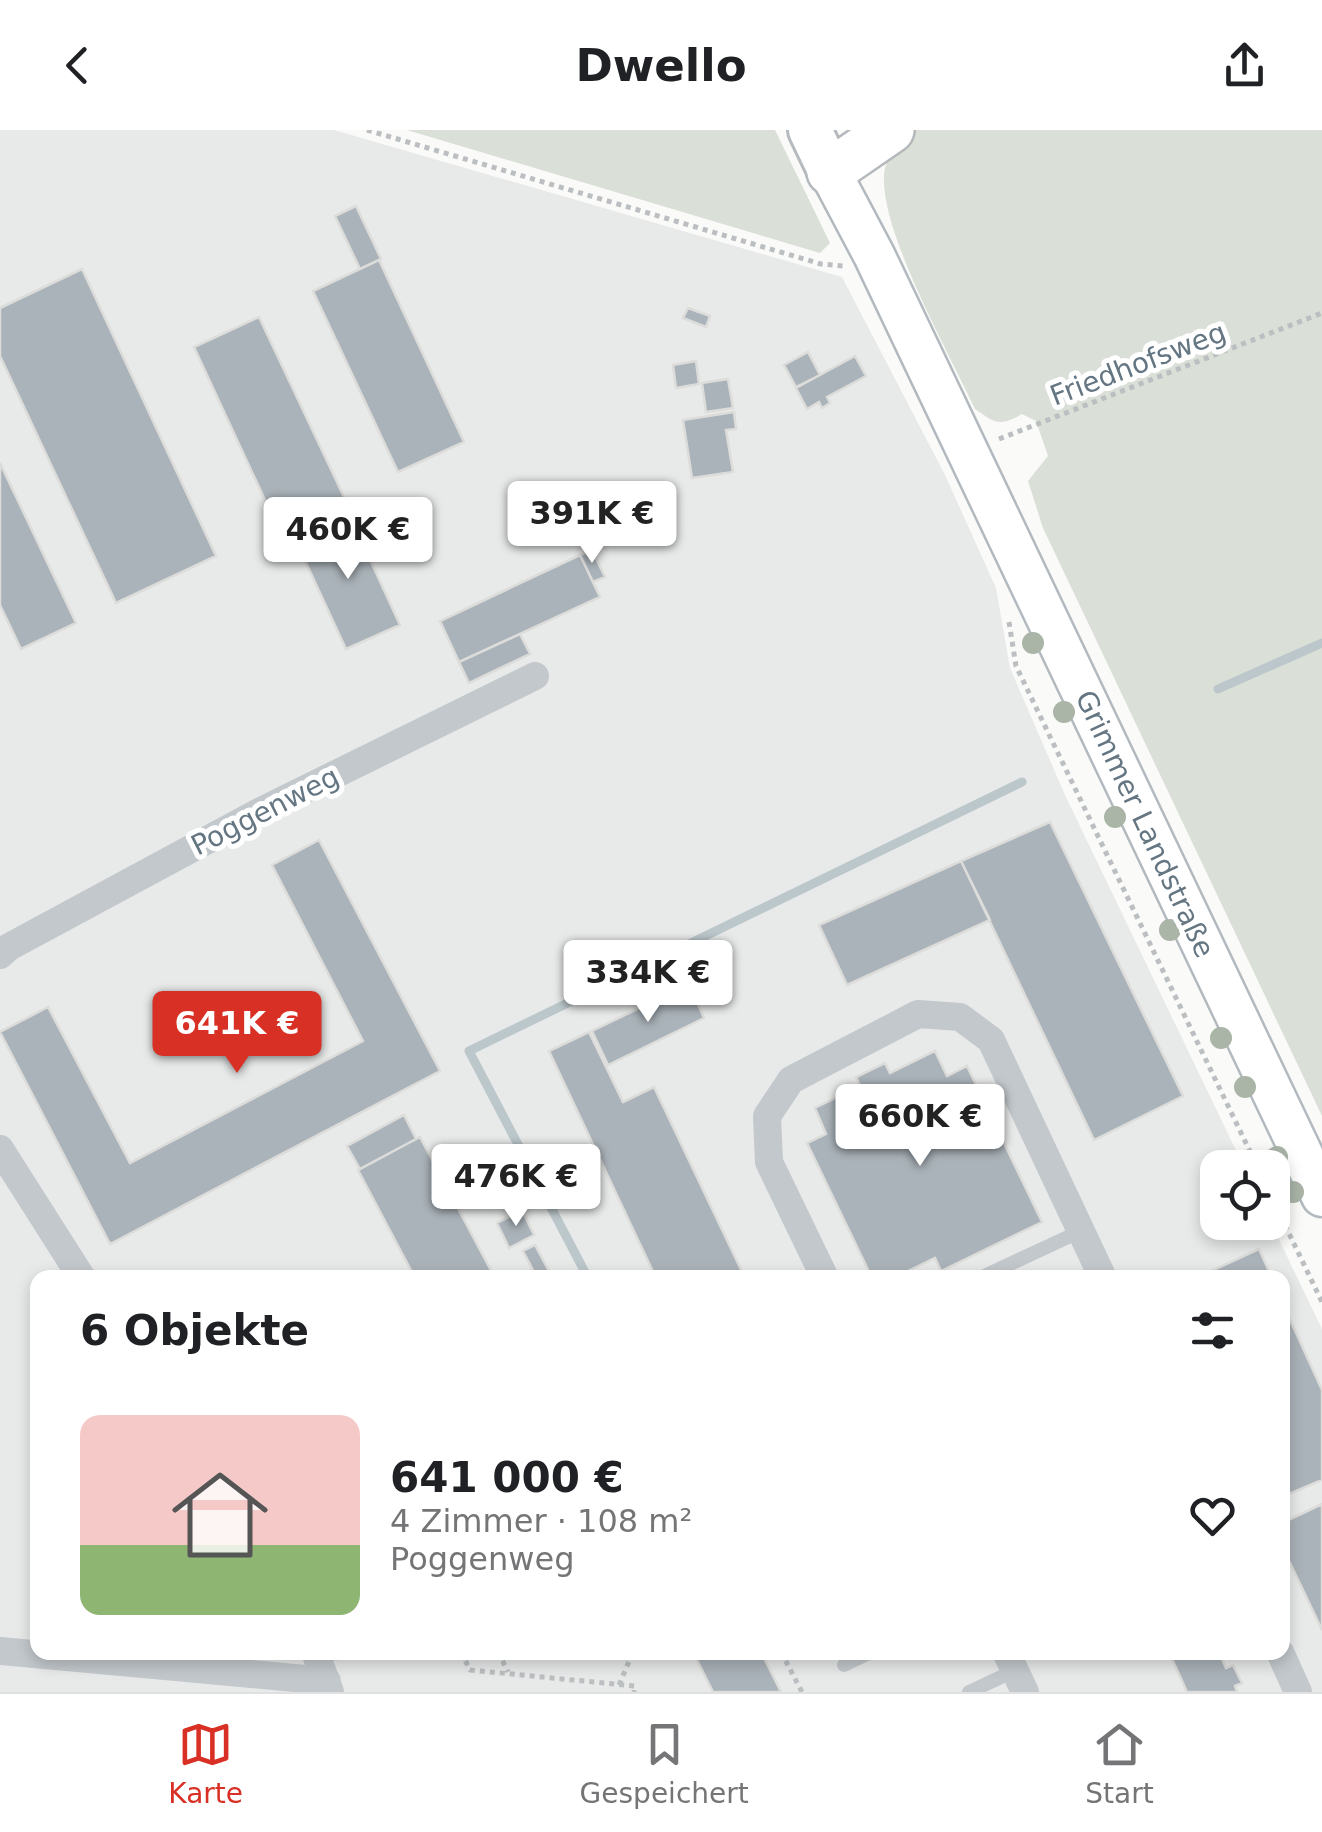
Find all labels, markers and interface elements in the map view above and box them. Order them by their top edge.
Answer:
icon: back [50,38,105,93]
icon: share [1217,38,1272,93]
text: Dwello [575,39,747,92]
street label: Friedhofsweg [1045,315,1231,413]
pin: 391K € [511,481,673,566]
text: 391K € [530,494,655,532]
pin: 460K € [267,497,429,582]
text: 460K € [286,510,411,548]
street label: Grimmer Landstraße [1069,685,1221,963]
street label: Poggenweg [186,760,344,862]
pin: 334K € [567,940,729,1025]
text: 334K € [586,953,711,991]
pin: 641K € [156,991,318,1076]
text: 641K € [175,1004,300,1042]
pin: 660K € [839,1084,1001,1169]
text: 660K € [858,1097,983,1135]
pin: 476K € [435,1144,597,1229]
map controls [1200,1150,1290,1240]
button: locate [1200,1150,1290,1240]
text: 476K € [454,1157,579,1195]
icon: filters [1185,1303,1240,1358]
text: 6 Objekte [80,1306,309,1355]
text: 641 000 € [390,1453,624,1502]
icon: home [160,1455,280,1575]
icon: heart [1185,1488,1240,1543]
text: 4 Zimmer · 108 m² [390,1502,692,1540]
text: Poggenweg [390,1540,575,1578]
tab: Karte [168,1717,243,1810]
tab: Gespeichert [580,1717,749,1810]
tab: Start [1085,1717,1154,1810]

